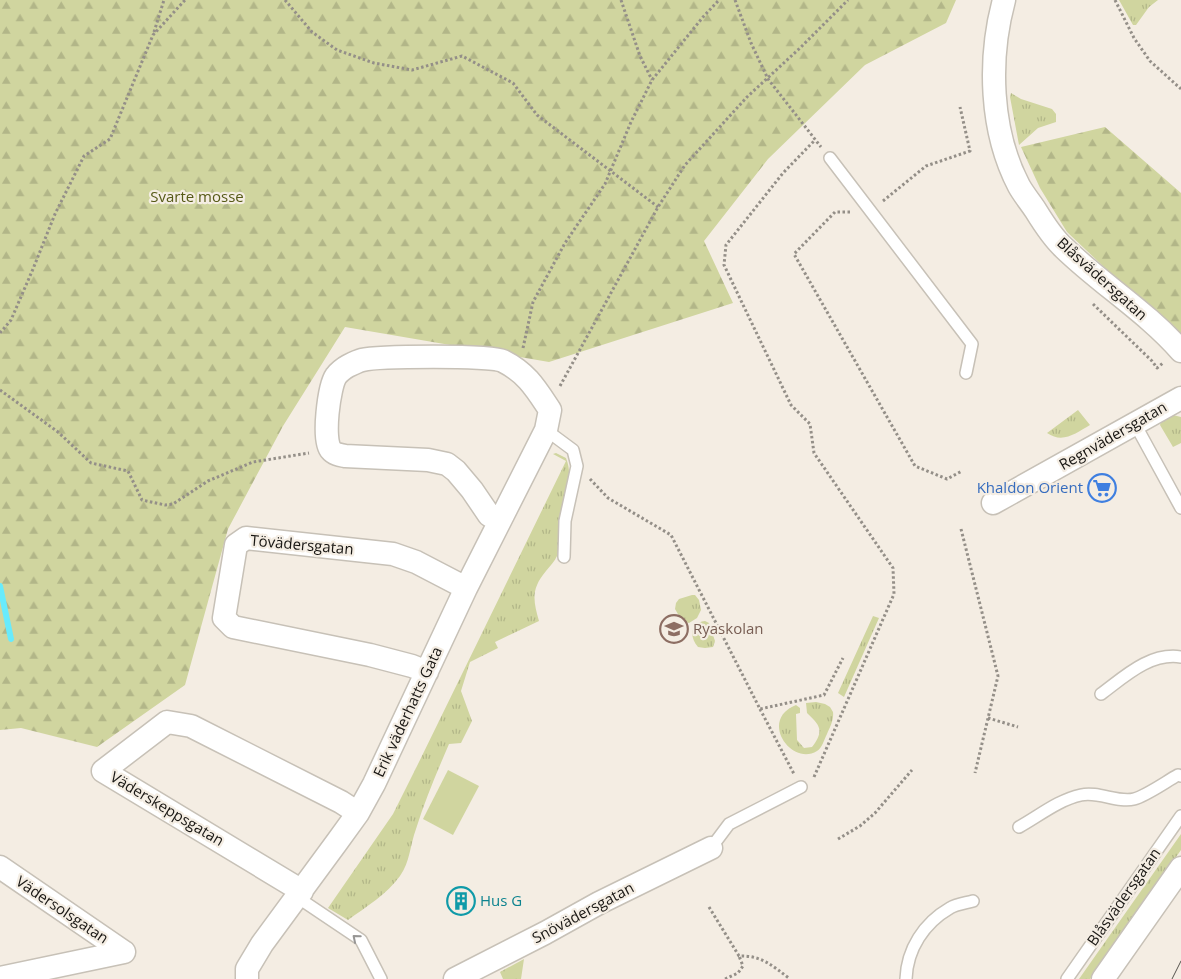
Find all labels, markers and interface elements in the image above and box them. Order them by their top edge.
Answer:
park label: Svarte mosse [150,186,244,206]
street label: Blåsvädersgatan [1053,232,1152,324]
street label: Regnvädersgatan [1055,396,1170,474]
supermarket icon: Khaldon Orient [1087,473,1117,503]
place label: Khaldon Orient [977,477,1083,497]
street label: Tövädersgatan [250,530,354,558]
school or university icon: Ryaskolan [659,614,689,644]
place label: Ryaskolan [693,618,763,638]
street label: Erik väderhatts Gata [368,643,446,780]
street label: Väderskeppsgatan [107,766,228,850]
street label: Blåsvädersgatan [1082,844,1164,949]
street label: Vädersolsgatan [12,871,113,948]
street label: Snövädersgatan [528,877,637,947]
building icon: Hus G [446,886,476,916]
place label: Hus G [480,890,522,910]
one-way arrow [353,936,362,944]

